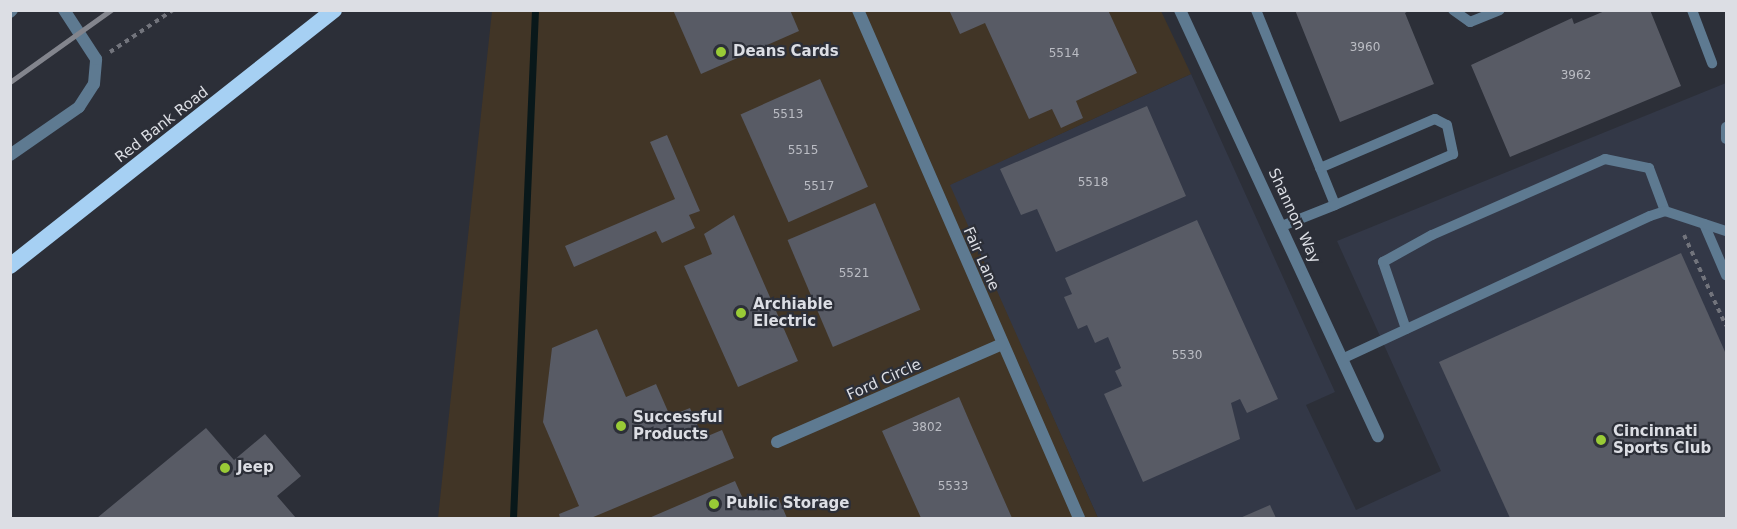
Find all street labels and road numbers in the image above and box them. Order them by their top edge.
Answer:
street label: Red Bank Road [112,83,212,167]
street label: Shannon Way [1264,166,1324,266]
street label: Fair Lane [959,224,1003,294]
street label: Ford Circle [844,356,924,404]

